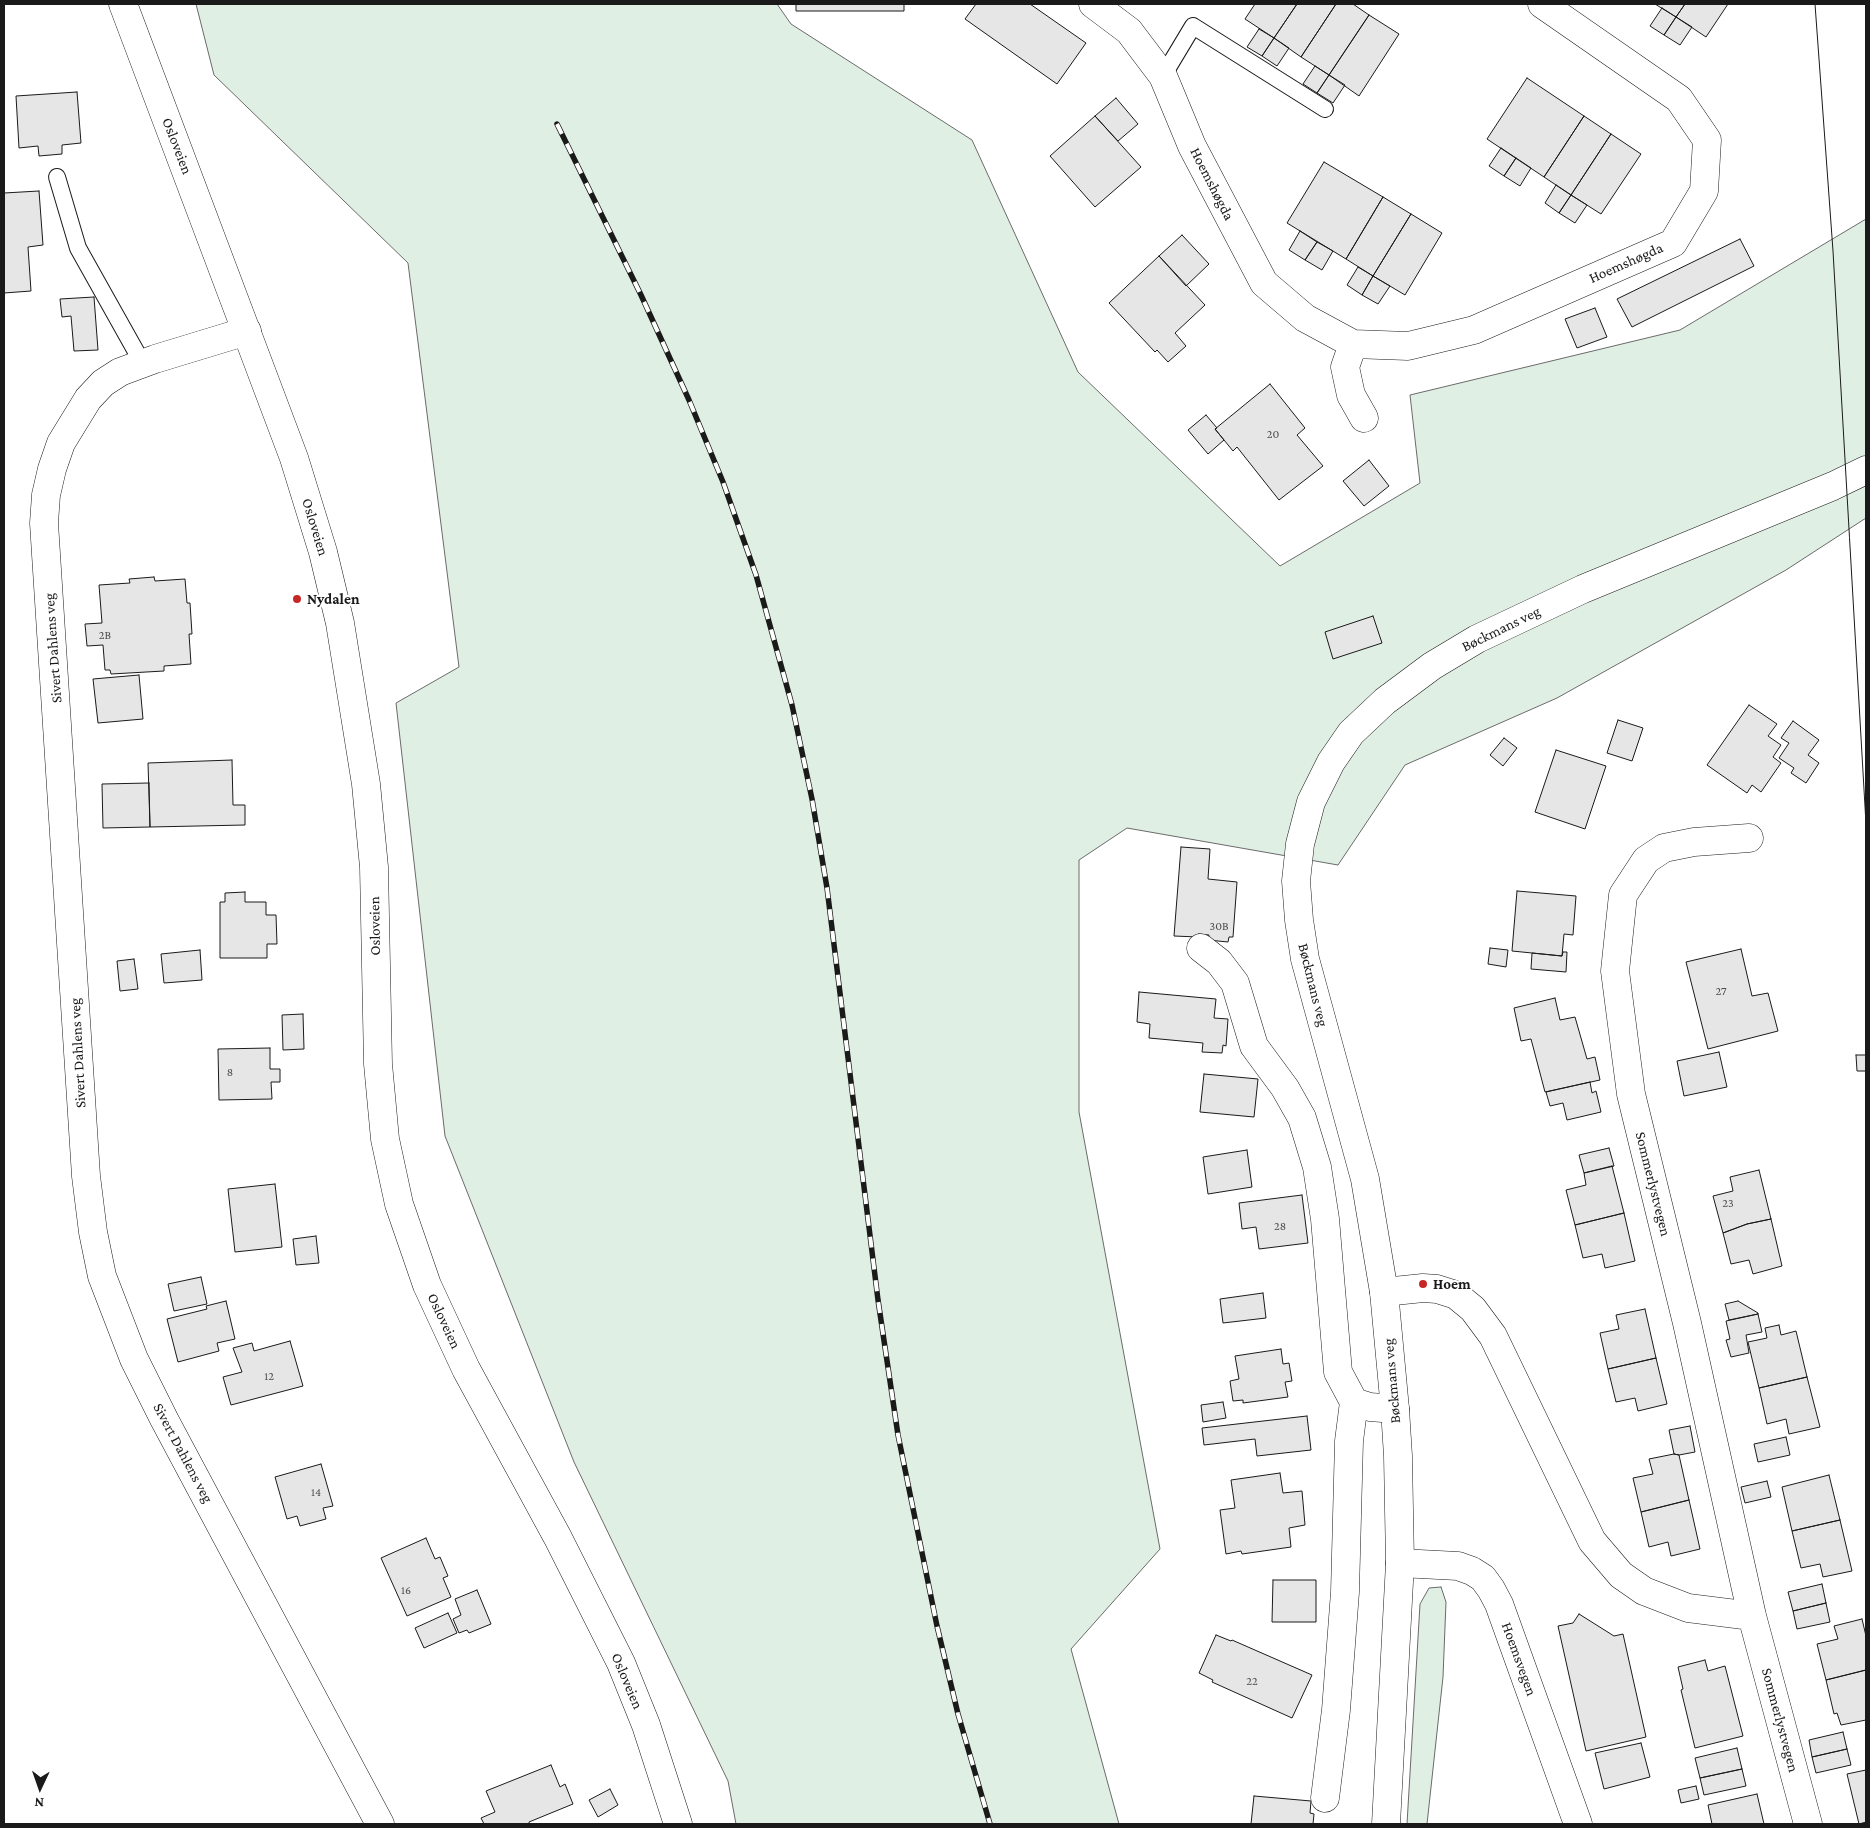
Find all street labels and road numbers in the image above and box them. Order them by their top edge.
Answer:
street label: Osloveien [158,115,196,177]
street label: Hoemshøgda [1186,145,1238,223]
street label: Hoemshøgda [1586,239,1666,287]
street label: Osloveien [298,496,332,558]
street label: Sivert Dahlens veg [40,592,66,704]
street label: Bøckmans veg [1459,602,1543,656]
street label: Osloveien [365,896,385,956]
street label: Bøckmans veg [1294,941,1332,1029]
street label: Sivert Dahlens veg [66,997,90,1109]
street label: Sommerlystvegen [1631,1130,1675,1238]
street label: Osloveien [423,1290,465,1352]
street label: Bøckmans veg [1379,1338,1405,1424]
street label: Sivert Dahlens veg [149,1400,217,1506]
street label: Hoemsvegen [1497,1620,1541,1698]
street label: Osloveien [607,1650,647,1712]
street label: Sommerlystvegen [1757,1666,1803,1774]

